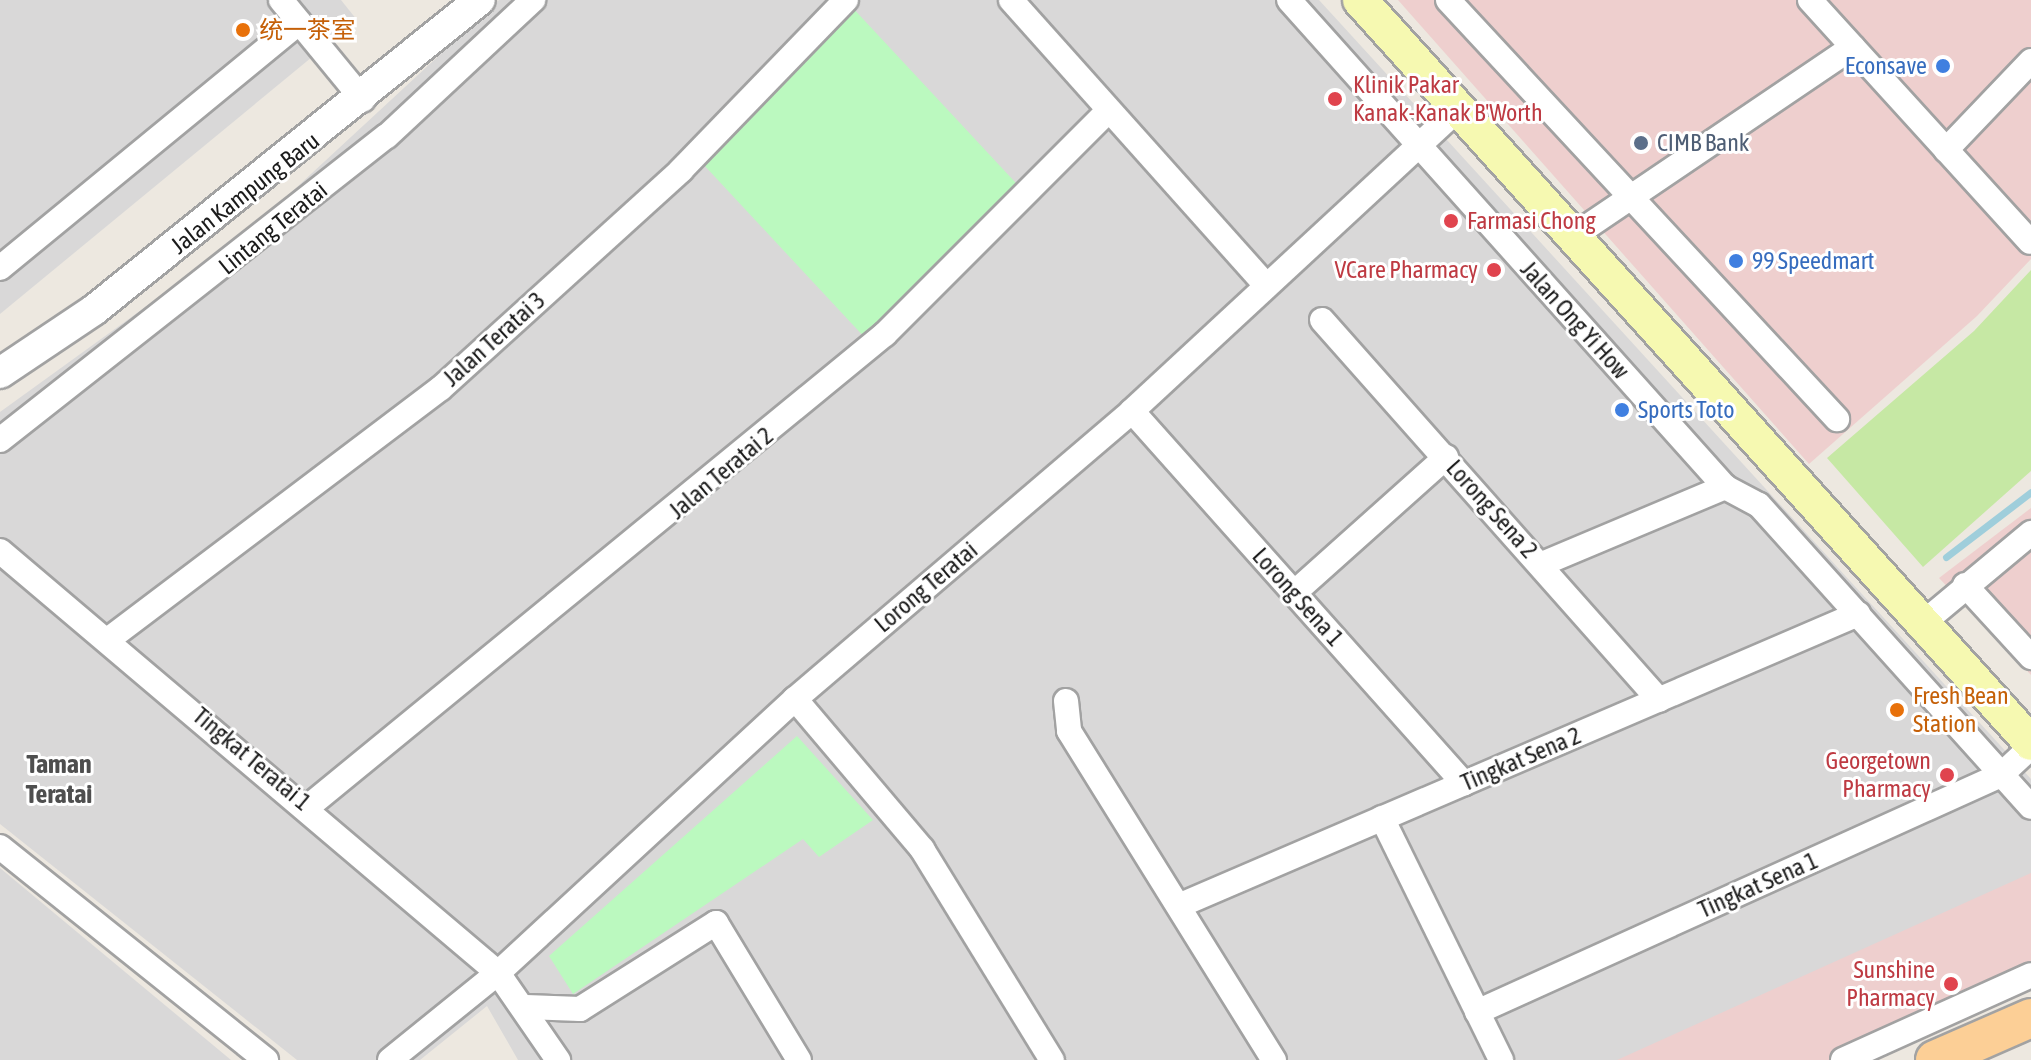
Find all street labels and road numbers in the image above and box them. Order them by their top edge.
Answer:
street label: Jalan Kampung Baru [165,126,325,260]
street label: Lintang Teratai [213,176,333,280]
street label: Jalan Ong Yi How [1515,255,1635,385]
street label: Jalan Teratai 3 [437,286,551,392]
street label: Jalan Teratai 2 [663,421,779,525]
street label: Lorong Sena 2 [1440,454,1544,564]
street label: Lorong Teratai [869,536,983,638]
street label: Lorong Sena 1 [1246,542,1350,652]
street label: Tingkat Teratai 1 [187,701,317,817]
street label: Tingkat Sena 2 [1457,721,1585,797]
street label: Tingkat Sena 1 [1694,846,1822,924]

